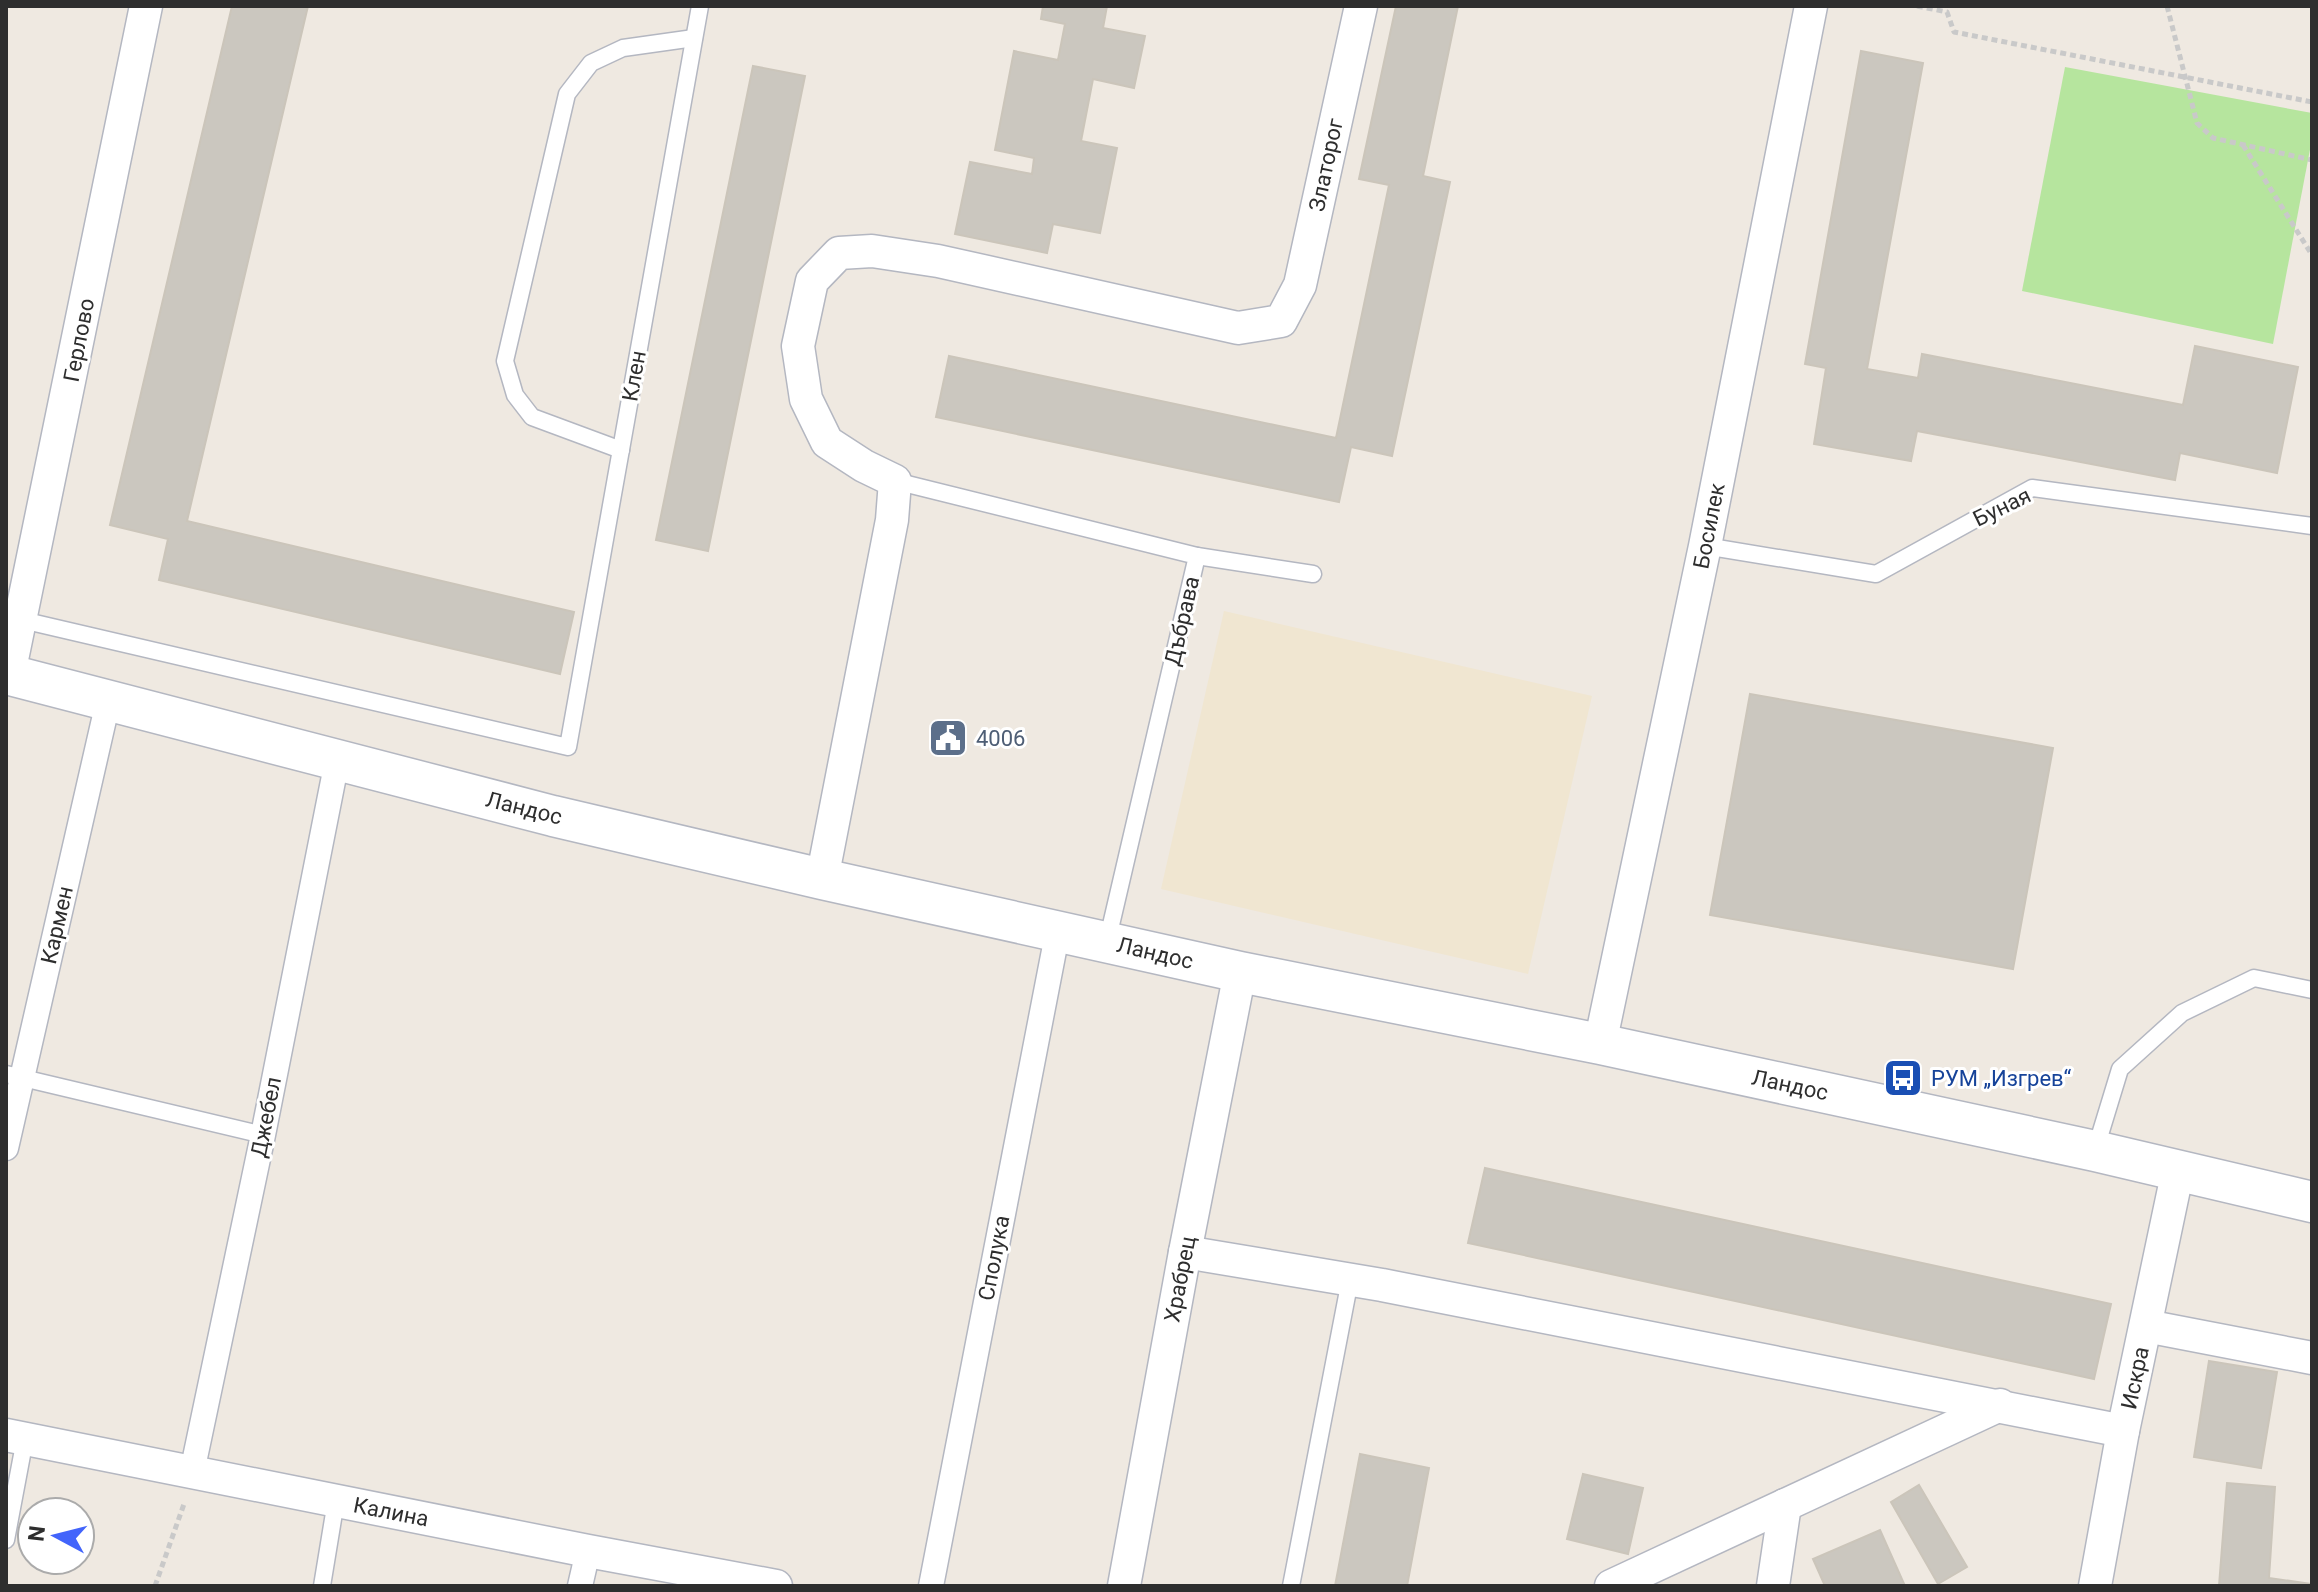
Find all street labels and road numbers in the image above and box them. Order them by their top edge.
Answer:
street label: Златорог [1304,115,1348,214]
street label: Герлово [59,296,99,384]
street label: Клен [617,349,651,403]
street label: Босилек [1688,481,1730,571]
street label: Буная [1969,482,2035,532]
street label: Дъбрава [1160,574,1204,668]
street label: Ландос [483,786,565,830]
street label: Кармен [36,884,78,966]
street label: Ландос [1114,932,1196,974]
street label: Ландос [1749,1065,1831,1105]
street label: Джебел [246,1075,286,1159]
street label: Сполука [973,1213,1015,1303]
street label: Храбрец [1159,1234,1201,1324]
street label: Искра [2116,1344,2154,1412]
street label: Калина [351,1492,431,1532]

